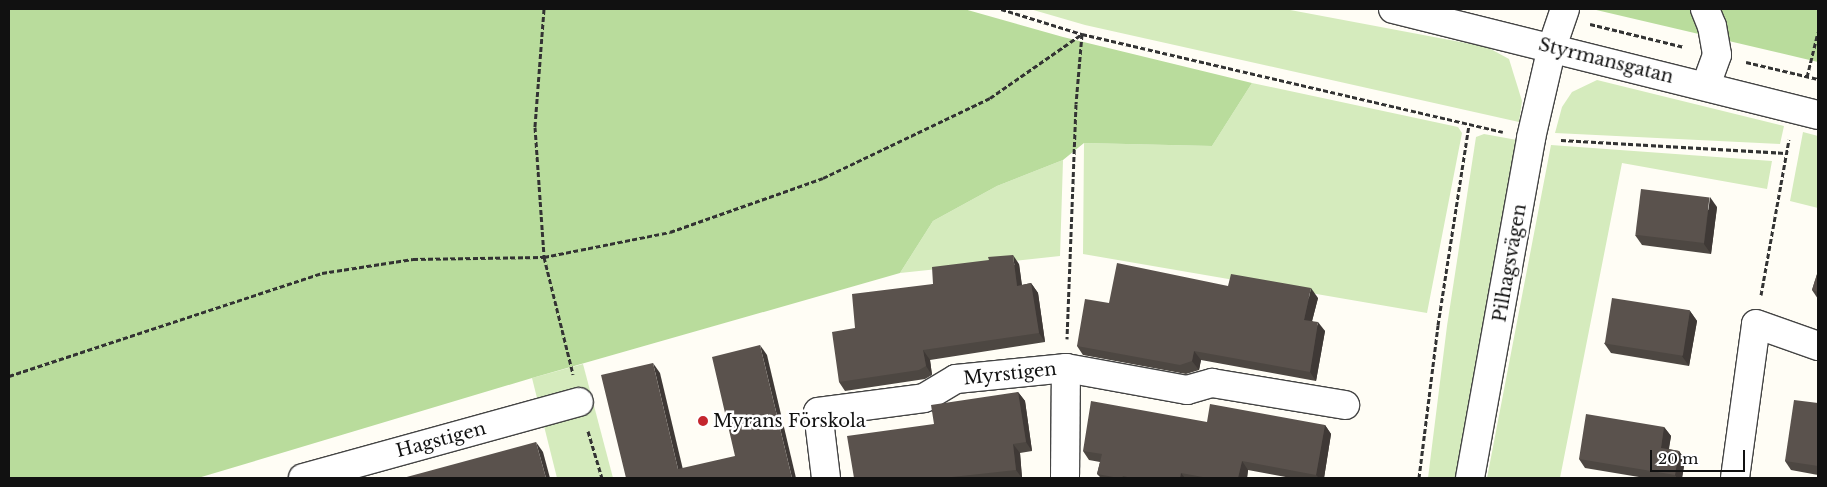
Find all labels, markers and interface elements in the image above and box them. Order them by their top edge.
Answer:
street label: Styrmansgatan [1536,34,1676,88]
street label: Pilhagsvägen [1489,202,1531,324]
street label: Myrstigen [962,358,1058,390]
place label: Myrans Förskola [713,410,866,432]
marker: Myrans Förskola [697,415,709,427]
street label: Hagstigen [394,418,488,462]
scale bar [1652,440,1747,472]
text: 20 m [1658,449,1698,468]

